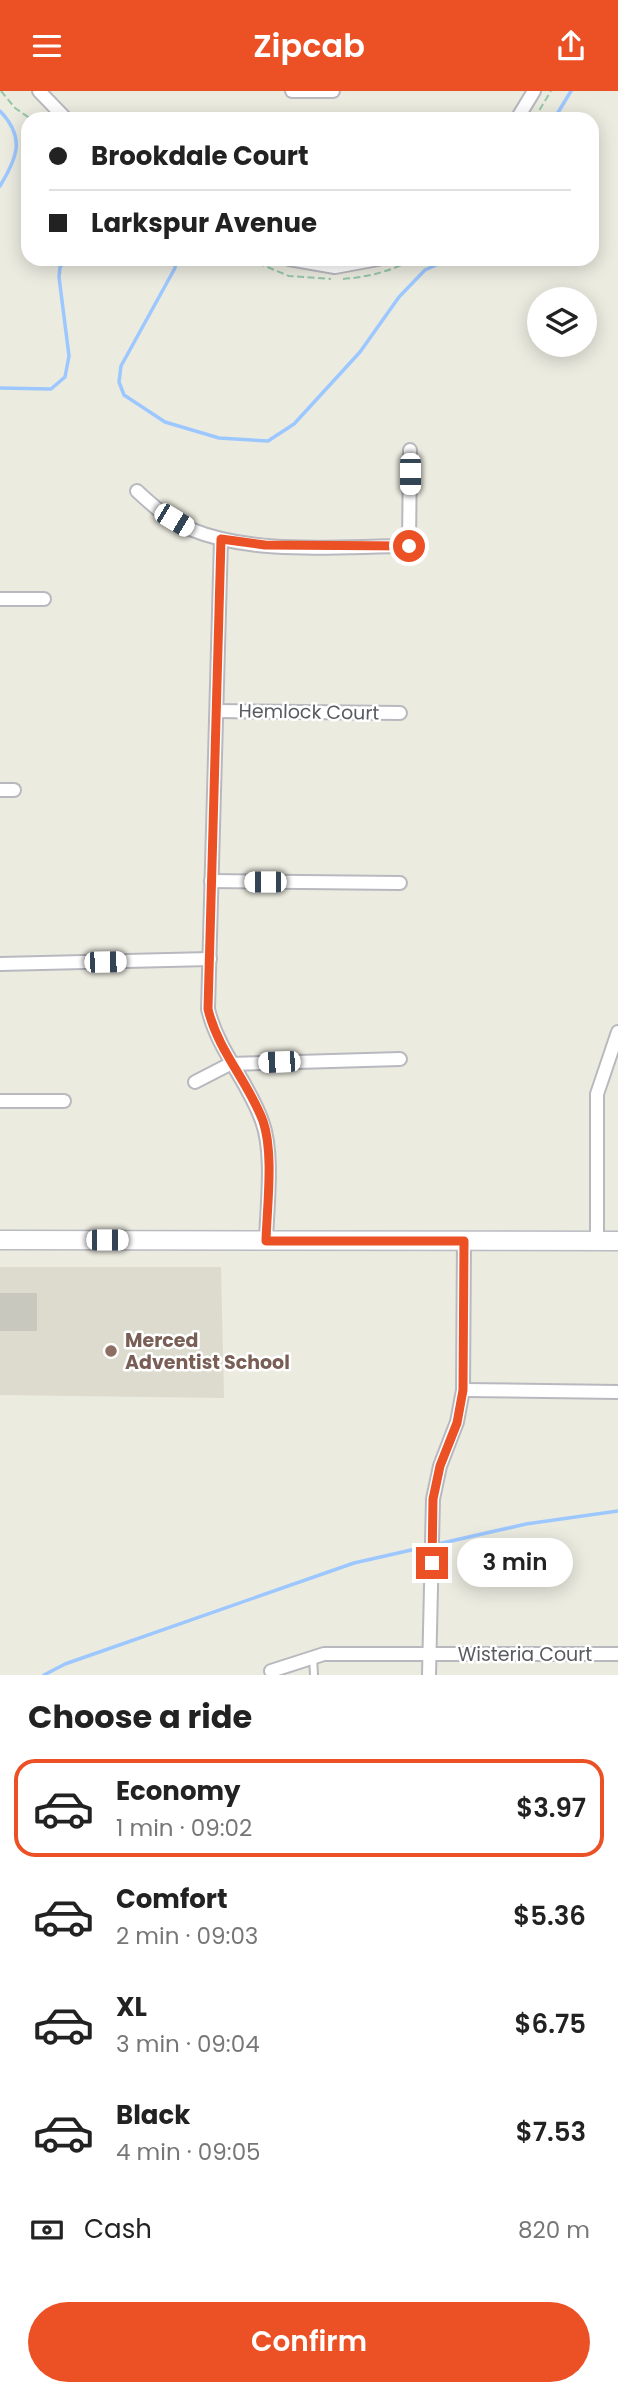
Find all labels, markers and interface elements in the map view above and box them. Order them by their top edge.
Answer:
text: Zipcab [253,23,365,68]
icon: menu [28,27,66,65]
icon: share [552,27,590,65]
text: Brookdale Court [91,138,309,174]
text: Larkspur Avenue [91,205,317,241]
map controls [527,287,597,357]
button: layers [527,287,597,357]
car [400,453,421,495]
car [151,500,198,540]
route start [393,530,425,562]
street label: Hemlock Court [238,697,380,727]
car [245,872,287,893]
car [84,951,127,973]
car [258,1051,301,1073]
car [87,1230,129,1251]
place label: Merced Adventist School [125,1327,290,1376]
marker: Merced Adventist School [103,1343,119,1359]
callout: 3 min [457,1539,572,1587]
text: 3 min [483,1546,547,1578]
route end [416,1547,448,1579]
street label: Wisteria Court [458,1641,592,1668]
text: Choose a ride [28,1694,252,1739]
text: Economy [116,1773,240,1809]
icon: car [32,1777,95,1840]
text: $3.97 [516,1790,586,1826]
text: 1 min · 09:02 [116,1812,252,1844]
text: Comfort [116,1881,228,1917]
icon: car [32,1885,95,1948]
text: $5.36 [513,1898,586,1934]
text: 2 min · 09:03 [116,1920,258,1952]
text: XL [116,1989,147,2025]
icon: car [32,1993,95,2056]
text: $6.75 [515,2006,586,2042]
text: 3 min · 09:04 [116,2028,260,2060]
text: Black [116,2097,190,2133]
icon: car [32,2101,95,2164]
text: $7.53 [516,2114,586,2150]
text: 4 min · 09:05 [116,2136,261,2168]
icon: cash [28,2211,66,2249]
text: Cash [84,2211,152,2247]
text: 820 m [518,2214,590,2246]
button: Confirm [28,2302,590,2382]

